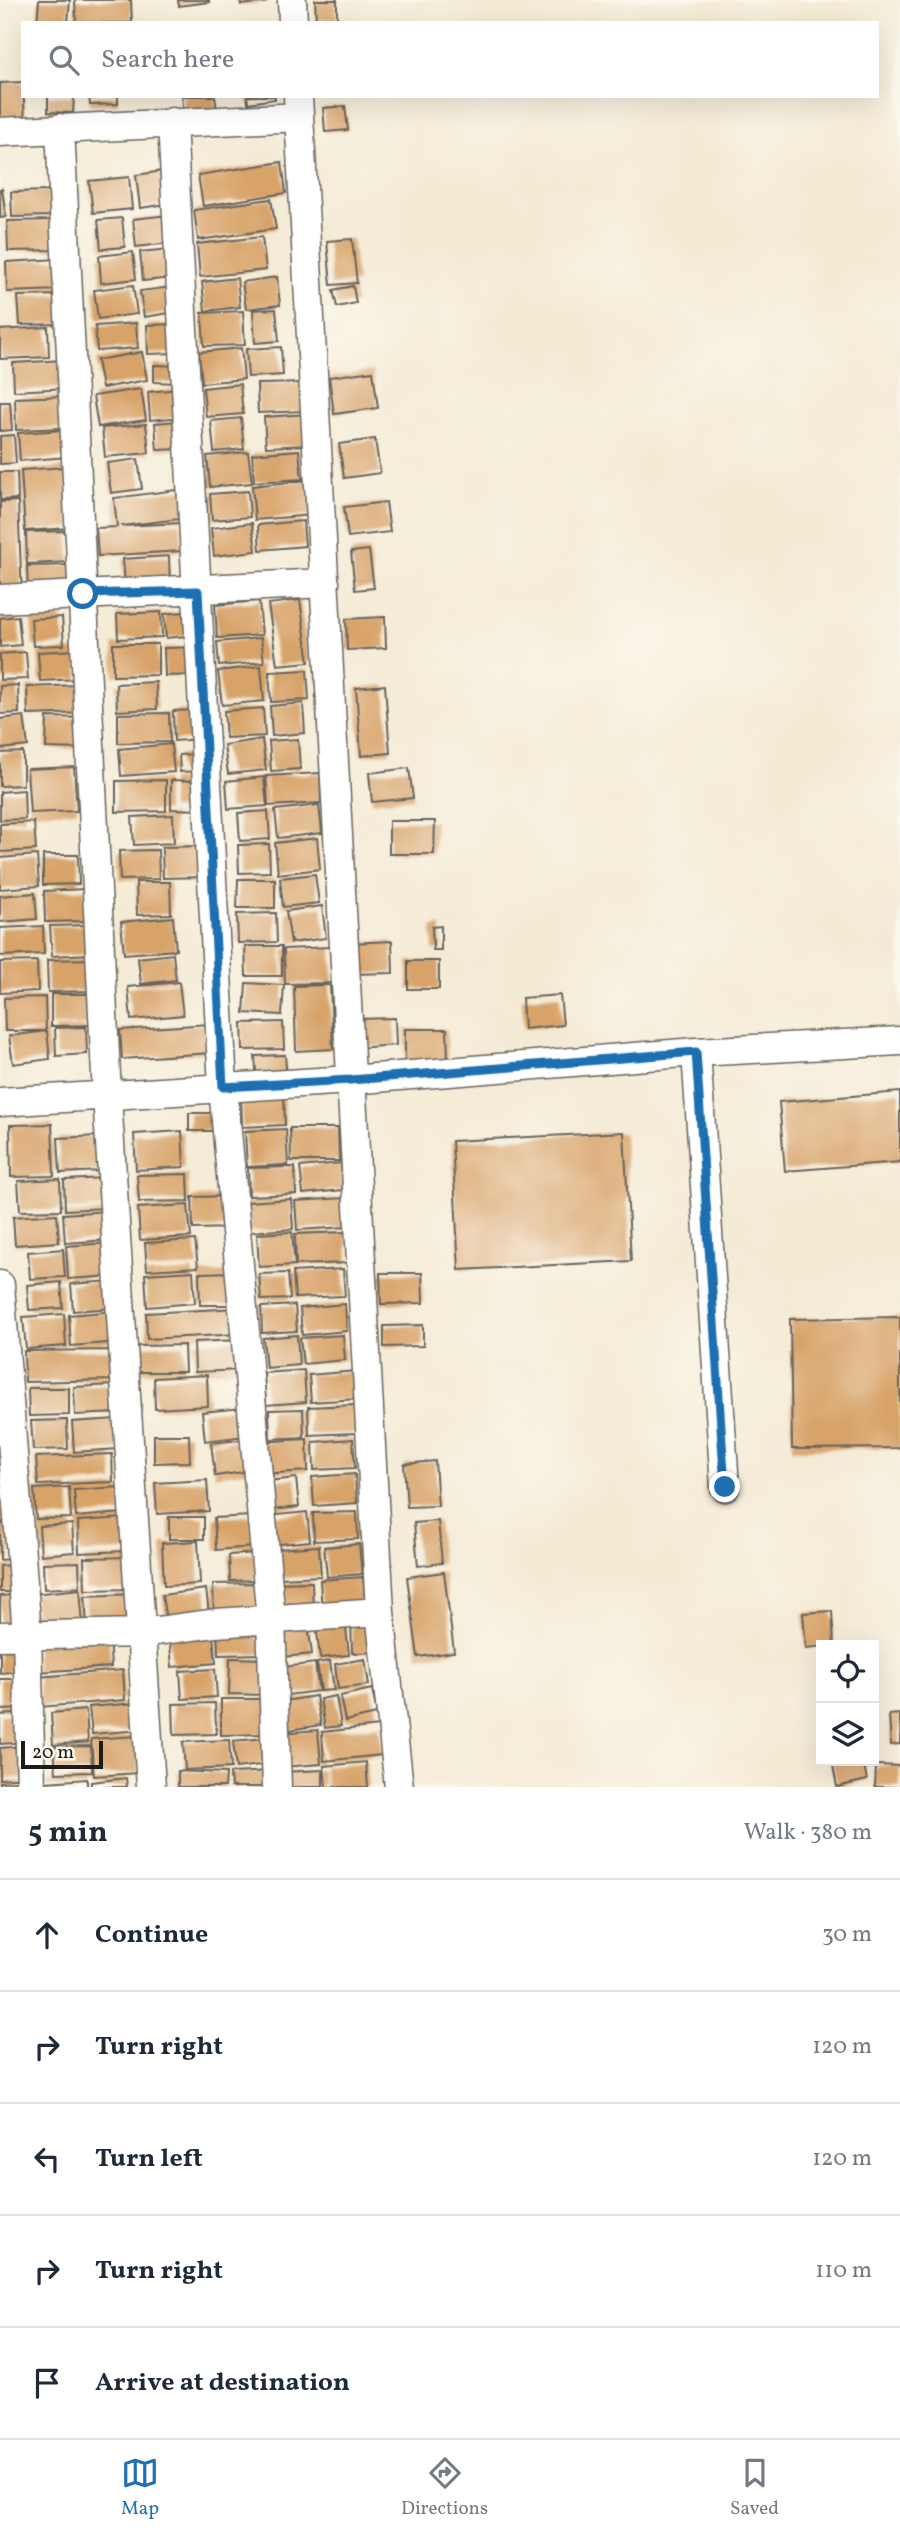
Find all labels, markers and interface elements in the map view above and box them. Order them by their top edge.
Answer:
search box [21,21,879,98]
icon: search [45,41,83,79]
text: Search here [101,42,234,78]
route start [67,578,98,609]
route end [709,1471,740,1502]
map controls [816,1640,879,1766]
button: locate [816,1640,879,1703]
button: layers [816,1703,879,1766]
scale bar [21,1738,103,1770]
text: 20 m [32,1740,74,1766]
text: 5 min [28,1812,108,1854]
text: Walk · 380 m [744,1817,872,1849]
icon: ahead [28,1916,66,1954]
text: Continue [95,1917,208,1953]
text: 30 m [822,1919,872,1951]
icon: right [28,2028,66,2066]
text: Turn right [95,2029,223,2065]
text: 120 m [812,2031,872,2063]
icon: left [28,2140,66,2178]
text: Turn left [95,2141,203,2177]
text: 120 m [812,2143,872,2175]
icon: right [28,2252,66,2290]
text: Turn right [95,2253,223,2289]
text: 110 m [815,2255,872,2287]
icon: arrive [28,2364,66,2402]
text: Arrive at destination [95,2365,350,2401]
tab: Map [121,2454,159,2522]
tab: Directions [401,2454,488,2522]
tab: Saved [730,2454,779,2522]

